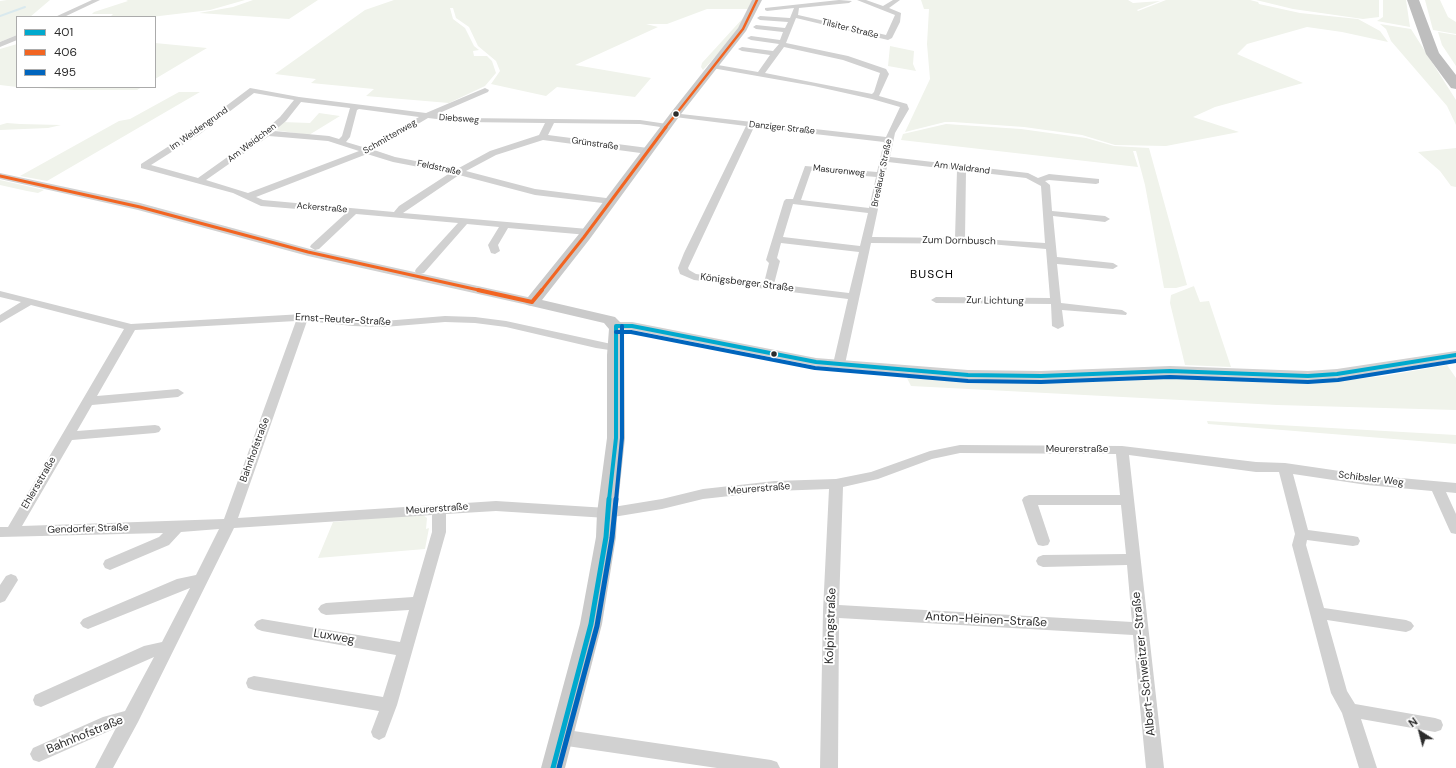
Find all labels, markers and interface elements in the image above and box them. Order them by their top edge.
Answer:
legend [16,16,156,88]
street label: Tilsiter Straße [821,17,879,41]
text: 401 [54,24,73,40]
text: 406 [54,44,77,60]
text: 495 [54,64,76,80]
street label: Im Weidengrund [168,105,230,153]
unlabelled marker [671,109,681,119]
street label: Diebsweg [439,112,479,126]
street label: Schmittenweg [361,117,419,157]
street label: Danziger Straße [749,119,815,137]
street label: Am Weidchen [226,121,278,165]
street label: Grünstraße [571,135,619,153]
street label: Breslauer Straße [870,138,894,208]
street label: Feldstraße [416,158,462,178]
street label: Am Waldrand [933,159,991,177]
street label: Masurenweg [812,163,866,179]
street label: Ackerstraße [296,200,348,216]
street label: Zum Dornbusch [922,234,996,248]
district label: BUSCH [910,268,954,282]
street label: Königsberger Straße [700,271,794,295]
street label: Zur Lichtung [966,294,1024,308]
street label: Ernst-Reuter-Straße [295,312,391,328]
unlabelled marker [769,349,779,359]
street label: Bahnhofstraße [238,416,272,484]
street label: Meurerstraße [1046,443,1108,455]
street label: Ehlersstraße [19,455,59,511]
street label: Schibsler Weg [1338,469,1404,489]
street label: Meurerstraße [727,480,791,498]
street label: Meurerstraße [405,501,469,517]
street label: Gendorfer Straße [47,522,129,536]
street label: Kolpingstraße [822,588,840,664]
street label: Albert-Schweitzer-Straße [1129,591,1159,737]
street label: Anton-Heinen-Straße [925,610,1047,630]
street label: Luxweg [312,626,356,648]
north arrow [1400,712,1440,752]
street label: Bahnhofstraße [45,713,125,757]
text: N [1406,714,1420,730]

